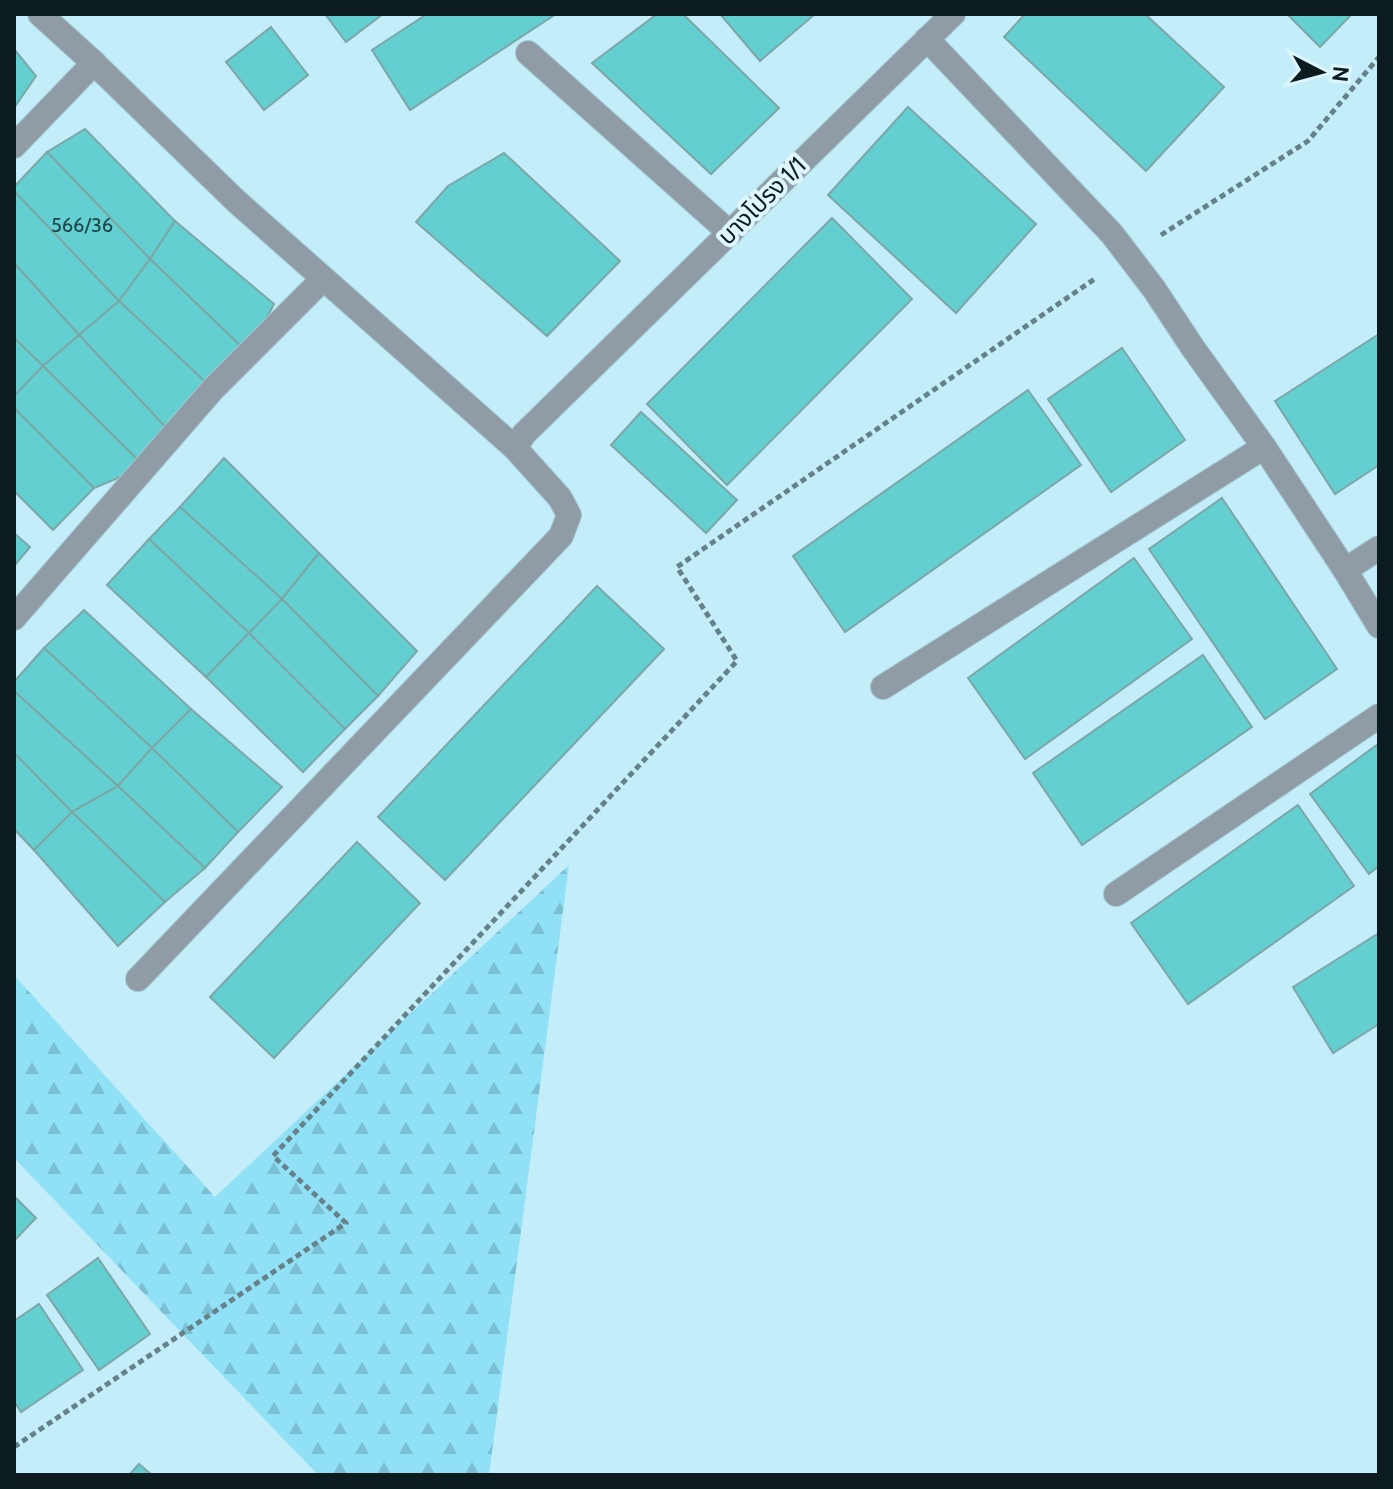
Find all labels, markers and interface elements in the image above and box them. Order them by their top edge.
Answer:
north arrow [1281,32,1361,112]
text: N [1326,65,1355,83]
street label: บางโปรง 1/1 [712,151,812,251]
house number: 566/36 [51,213,113,237]

